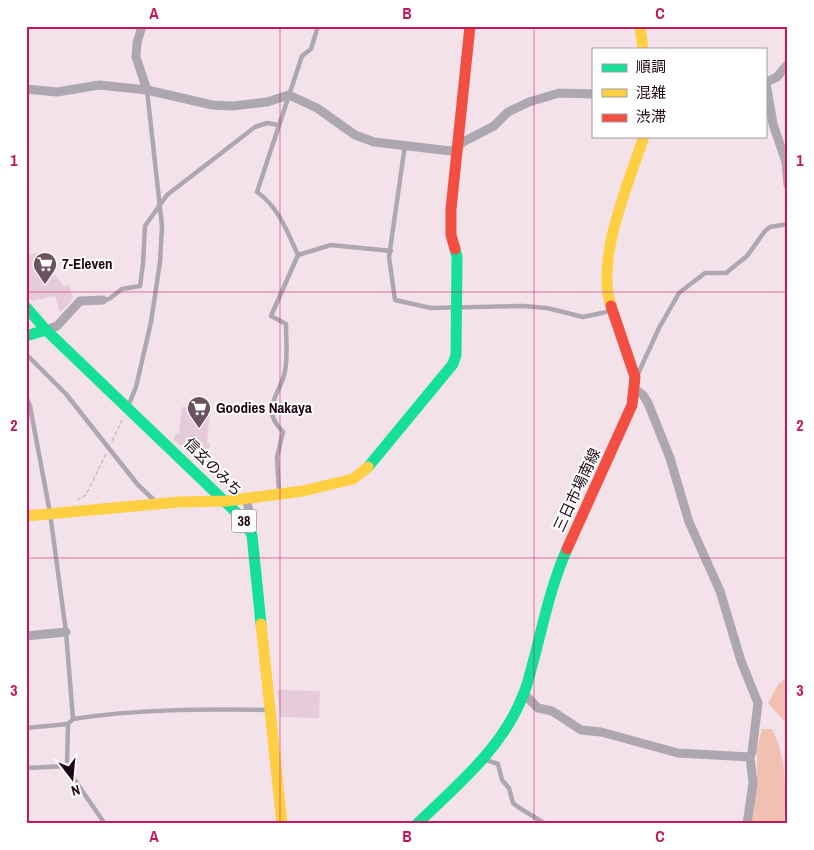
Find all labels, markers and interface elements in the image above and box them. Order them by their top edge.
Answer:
text: A [149,2,159,24]
text: B [402,2,412,24]
text: C [655,2,665,24]
legend [592,48,766,138]
text: 順調 [636,56,666,77]
text: 混雑 [636,82,666,103]
text: 渋滞 [636,106,666,127]
text: 1 [10,149,18,171]
text: 1 [796,149,804,171]
supermarket icon: 7-Eleven [32,251,58,285]
place label: 7-Eleven [62,253,113,274]
supermarket icon: Goodies Nakaya [186,395,212,429]
place label: Goodies Nakaya [216,397,312,418]
text: 2 [10,414,18,436]
text: 2 [796,414,804,436]
street label: 信玄のみち [179,433,247,501]
street label: 三日市場南線 [548,445,605,535]
road number: 38 [232,510,256,532]
text: 3 [10,679,18,701]
text: 3 [796,679,804,701]
north arrow [48,752,98,802]
text: N [69,781,82,800]
text: A [149,825,159,847]
text: B [402,825,412,847]
text: C [655,825,665,847]

